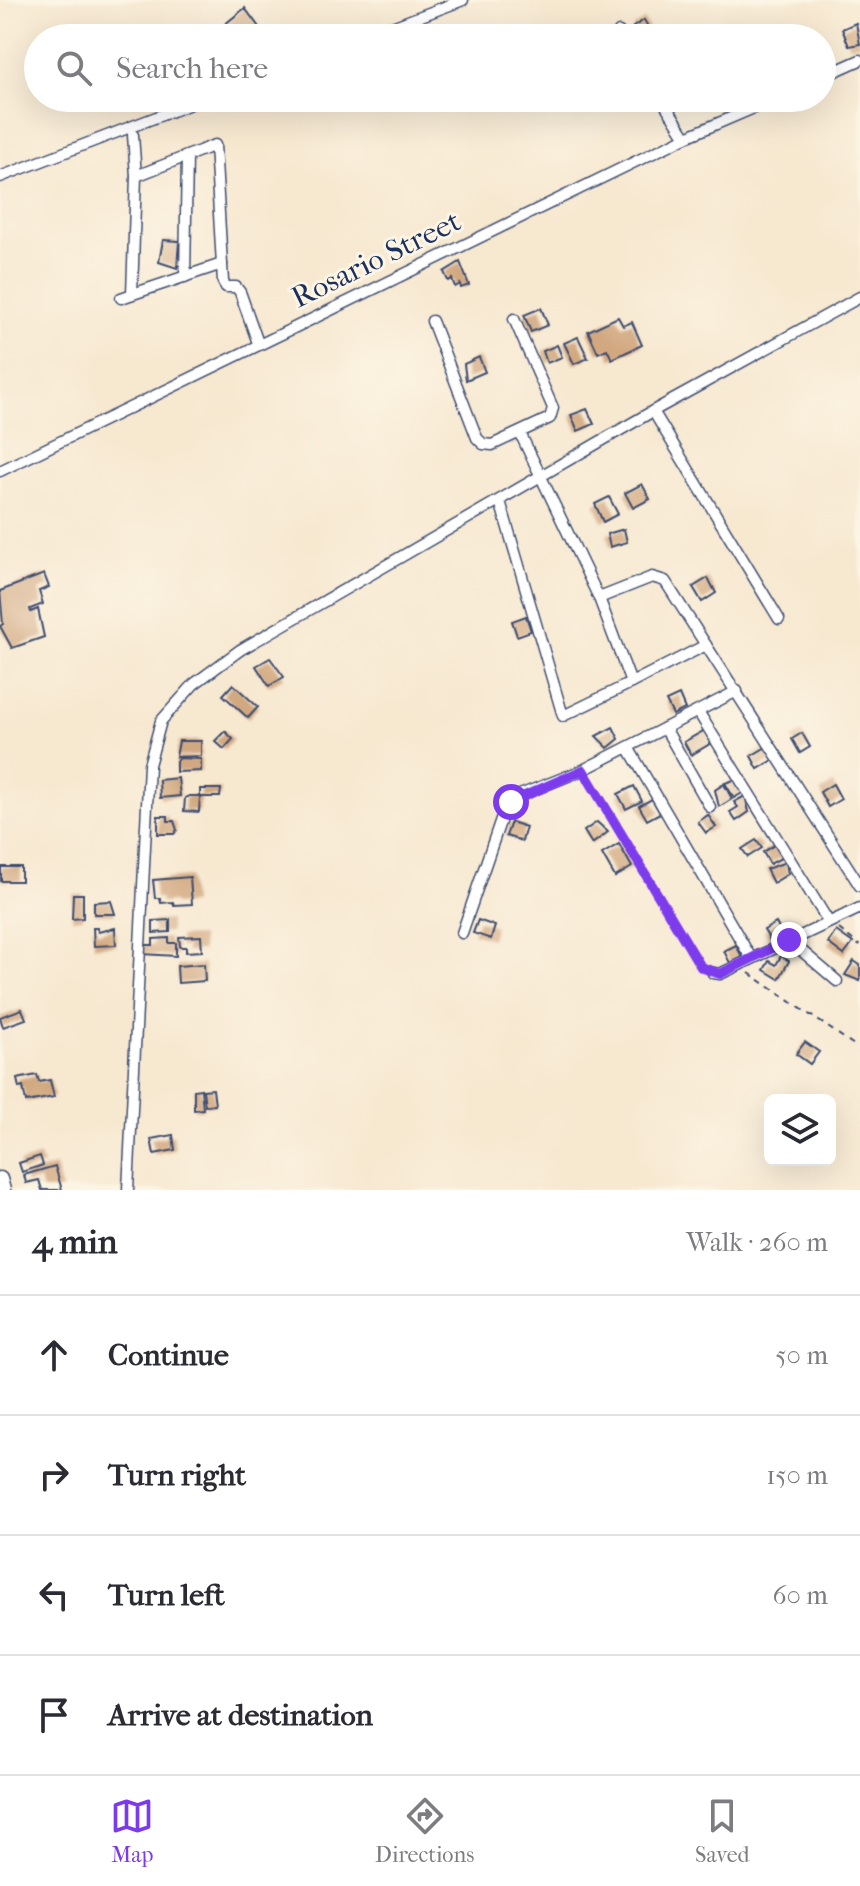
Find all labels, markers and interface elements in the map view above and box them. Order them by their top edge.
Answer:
search box [24,24,836,112]
icon: search [52,46,96,90]
text: Search here [116,51,268,86]
street label: Rosario Street [286,203,467,315]
route start [493,784,529,820]
route end [771,922,807,958]
map controls [764,1094,836,1166]
button: layers [764,1094,836,1166]
text: 4 min [32,1222,117,1262]
text: Walk · 260 m [686,1227,828,1258]
icon: ahead [32,1333,76,1377]
text: Continue [108,1338,229,1373]
text: 50 m [775,1340,828,1371]
icon: right [32,1453,76,1497]
text: Turn right [108,1458,246,1493]
text: 150 m [766,1460,828,1491]
icon: left [32,1573,76,1617]
text: Turn left [108,1578,225,1613]
text: 60 m [772,1580,828,1611]
icon: arrive [32,1693,76,1737]
text: Arrive at destination [108,1698,373,1733]
tab: Map [110,1794,154,1868]
tab: Directions [375,1794,474,1868]
tab: Saved [695,1794,750,1868]

